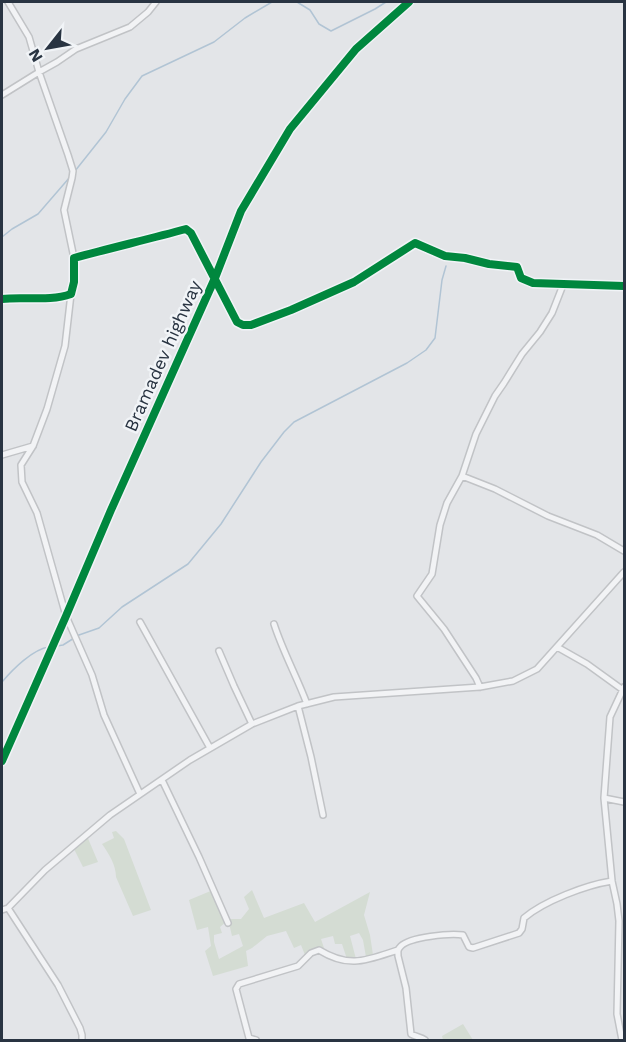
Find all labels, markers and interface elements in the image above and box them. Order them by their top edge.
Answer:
north arrow [18,18,78,78]
text: N [24,45,47,65]
street label: Bramadev highway [120,276,206,435]

